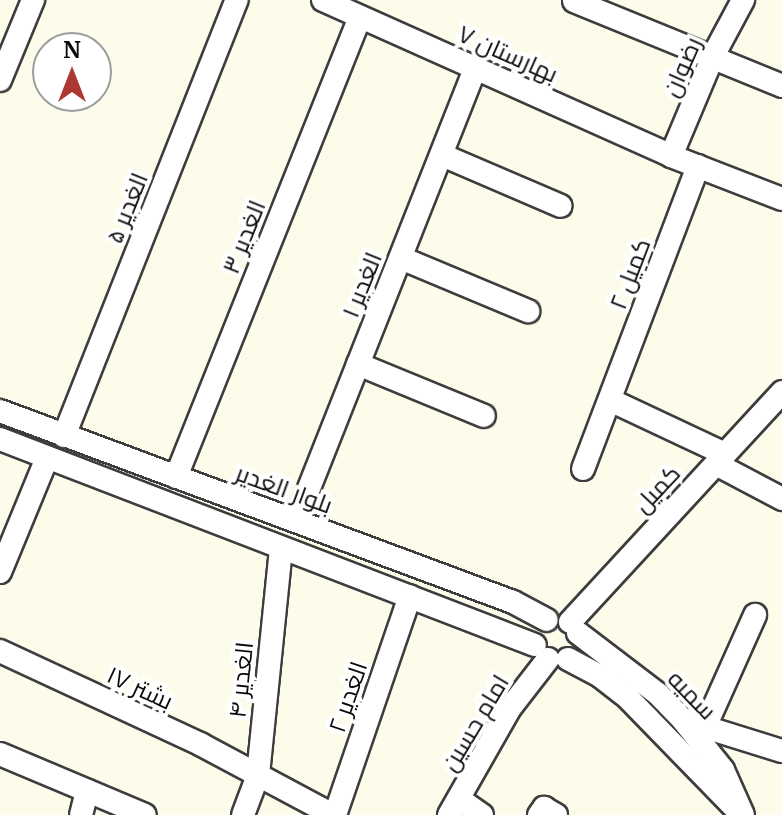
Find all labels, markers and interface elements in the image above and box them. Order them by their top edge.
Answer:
street label: بهارستان ۷ [454,19,562,89]
north arrow [32,32,112,112]
street label: رضوان [656,33,708,101]
text: N [63,36,81,64]
street label: الغدیر ۵ [100,169,154,247]
street label: الغدیر ۳ [216,196,272,278]
street label: کمیل ۲ [603,235,657,313]
street label: الغدیر ۱ [336,248,388,322]
street label: بلوار الغدیر [232,458,336,520]
street label: کمیل [628,459,686,519]
street label: الغدیر ۴ [223,641,259,719]
street label: الغدیر ۲ [322,658,374,736]
street label: بشتر ۱۷ [102,660,178,716]
street label: سمیه [662,665,722,725]
street label: امام حسین [435,670,515,776]

